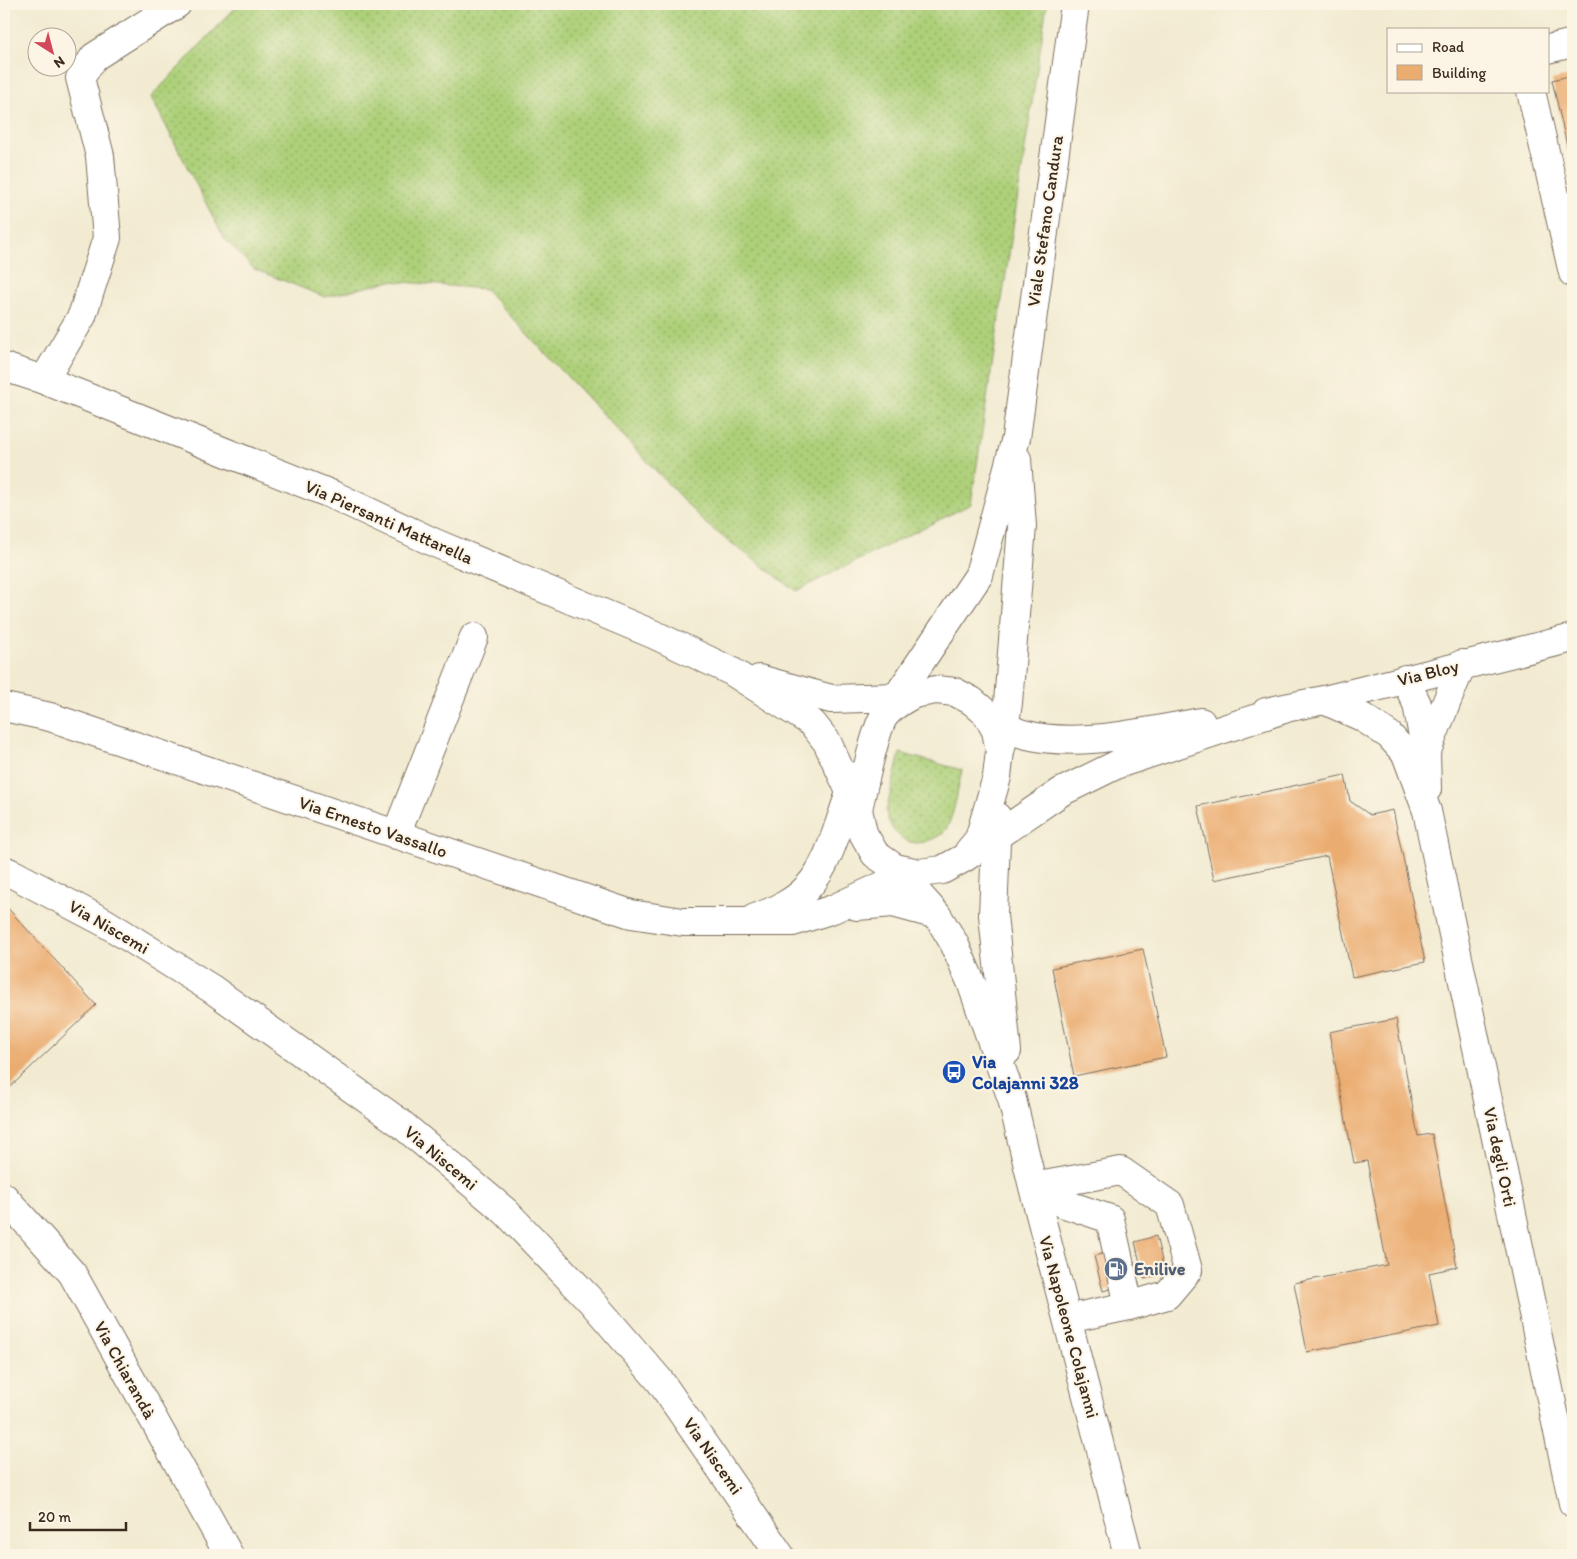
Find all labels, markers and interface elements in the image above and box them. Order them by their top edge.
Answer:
north arrow [28,28,78,78]
legend [1387,28,1550,92]
text: Road [1432,38,1465,56]
text: N [51,52,68,72]
text: Building [1432,64,1486,82]
street label: Viale Stefano Candura [1022,133,1068,308]
street label: Via Piersanti Mattarella [302,475,477,569]
street label: Via Bloy [1395,655,1461,691]
street label: Via Ernesto Vassallo [296,791,450,863]
street label: Via Niscemi [65,895,153,959]
place label: Via Colajanni 328 [972,1051,1079,1094]
bus stop icon: Via Colajanni 328 [941,1059,967,1085]
street label: Via degli Orti [1479,1105,1521,1209]
street label: Via Niscemi [400,1121,482,1195]
street label: Via Napoleone Colajanni [1034,1233,1104,1421]
fuel station icon: Enilive [1103,1256,1129,1282]
place label: Enilive [1134,1258,1186,1280]
street label: Via Chiarandà [89,1317,161,1423]
street label: Via Niscemi [678,1413,748,1499]
scale bar [30,1499,126,1531]
text: 20 m [38,1508,72,1526]

